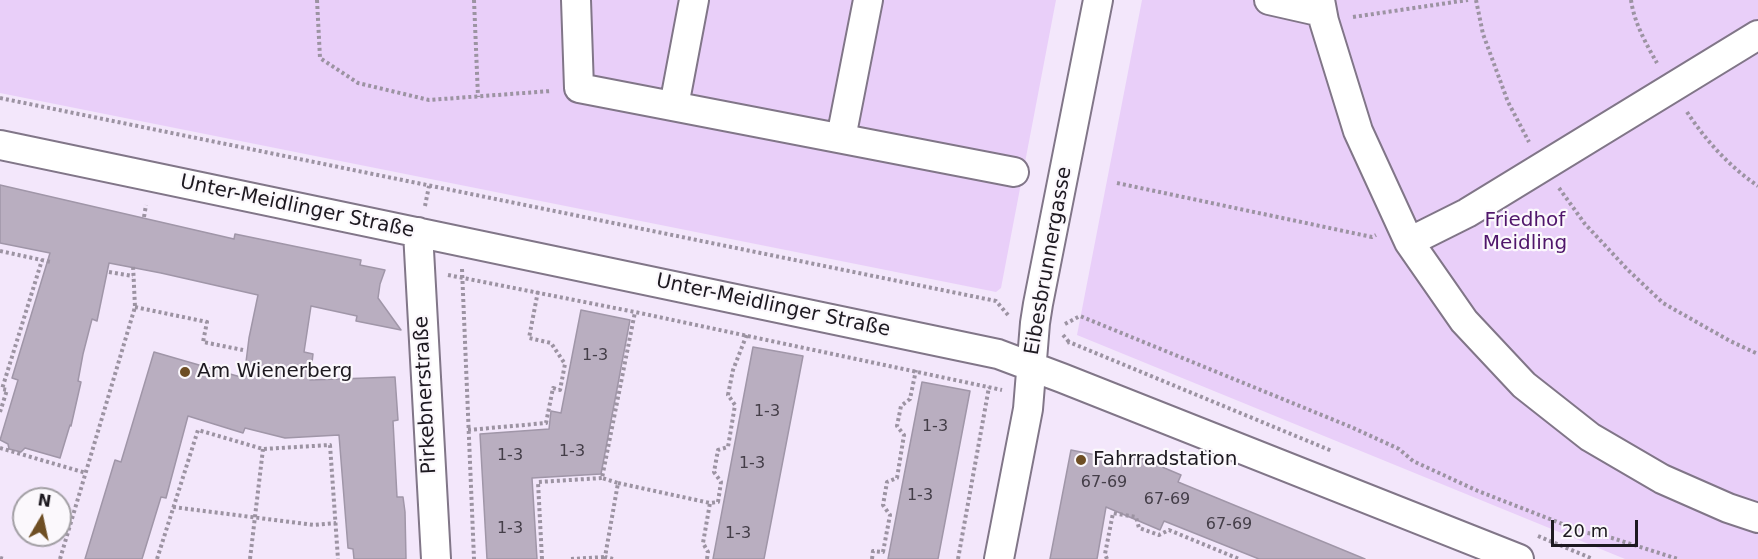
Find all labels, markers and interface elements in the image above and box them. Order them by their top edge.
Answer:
street label: Eibesbrunnergasse [1021,165,1077,357]
street label: Unter-Meidlinger Straße [178,170,416,244]
park label: Friedhof Meidling [1483,209,1567,256]
street label: Unter-Meidlinger Straße [654,269,892,343]
street label: Pirkebnerstraße [410,315,442,475]
house number: 1-3 [582,346,608,366]
place label: Am Wienerberg [197,360,352,384]
marker: Am Wienerberg [178,365,192,379]
house number: 1-3 [754,402,780,422]
house number: 1-3 [922,417,948,437]
house number: 1-3 [559,442,585,462]
house number: 1-3 [497,446,523,466]
place label: Fahrradstation [1093,448,1237,472]
marker: Fahrradstation [1074,453,1088,467]
house number: 1-3 [739,454,765,474]
house number: 67-69 [1081,473,1127,493]
house number: 1-3 [907,486,933,506]
north arrow [12,487,72,547]
text: N [36,490,53,511]
house number: 67-69 [1144,490,1190,510]
scale bar [1554,508,1641,546]
house number: 67-69 [1206,515,1252,535]
house number: 1-3 [497,519,523,539]
text: 20 m [1562,520,1608,541]
house number: 1-3 [725,524,751,544]

